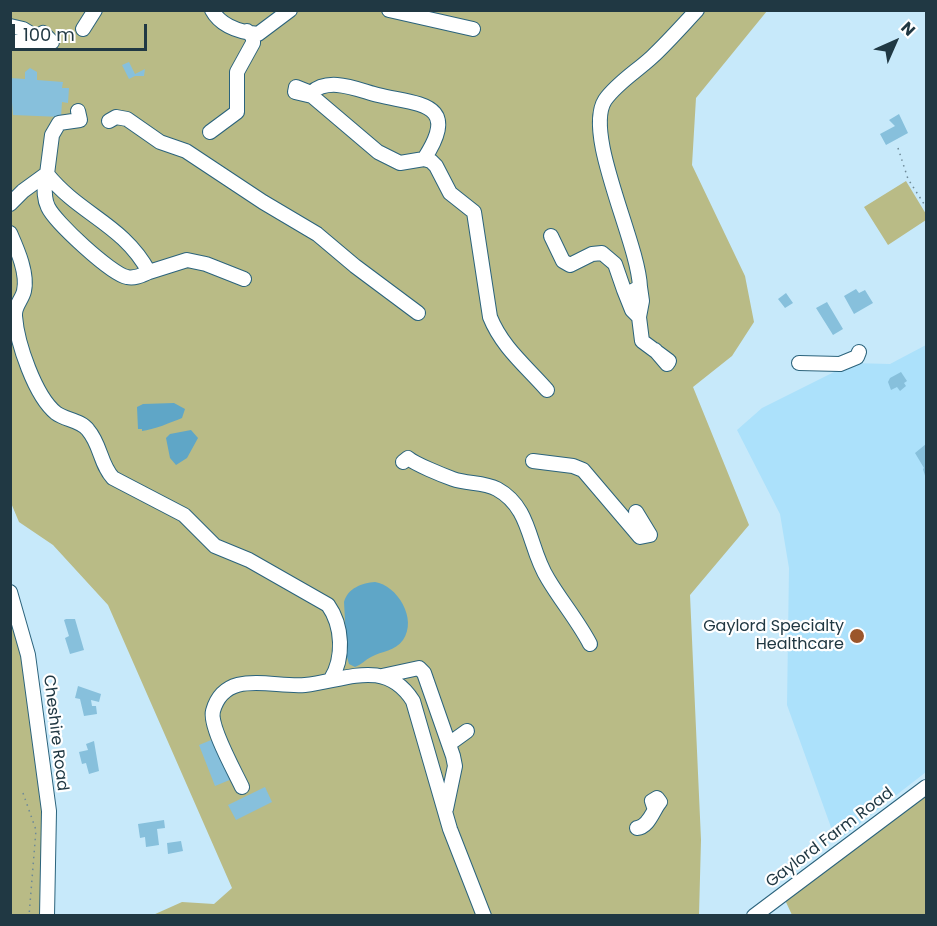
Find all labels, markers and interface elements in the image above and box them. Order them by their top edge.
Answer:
scale bar [15,12,150,50]
north arrow [865,12,925,72]
text: N [896,17,920,41]
text: 100 m [23,22,75,47]
place label: Gaylord Specialty Healthcare [703,617,844,655]
marker: Gaylord Specialty Healthcare [848,627,866,645]
street label: Cheshire Road [38,674,72,792]
street label: Gaylord Farm Road [762,784,898,892]

